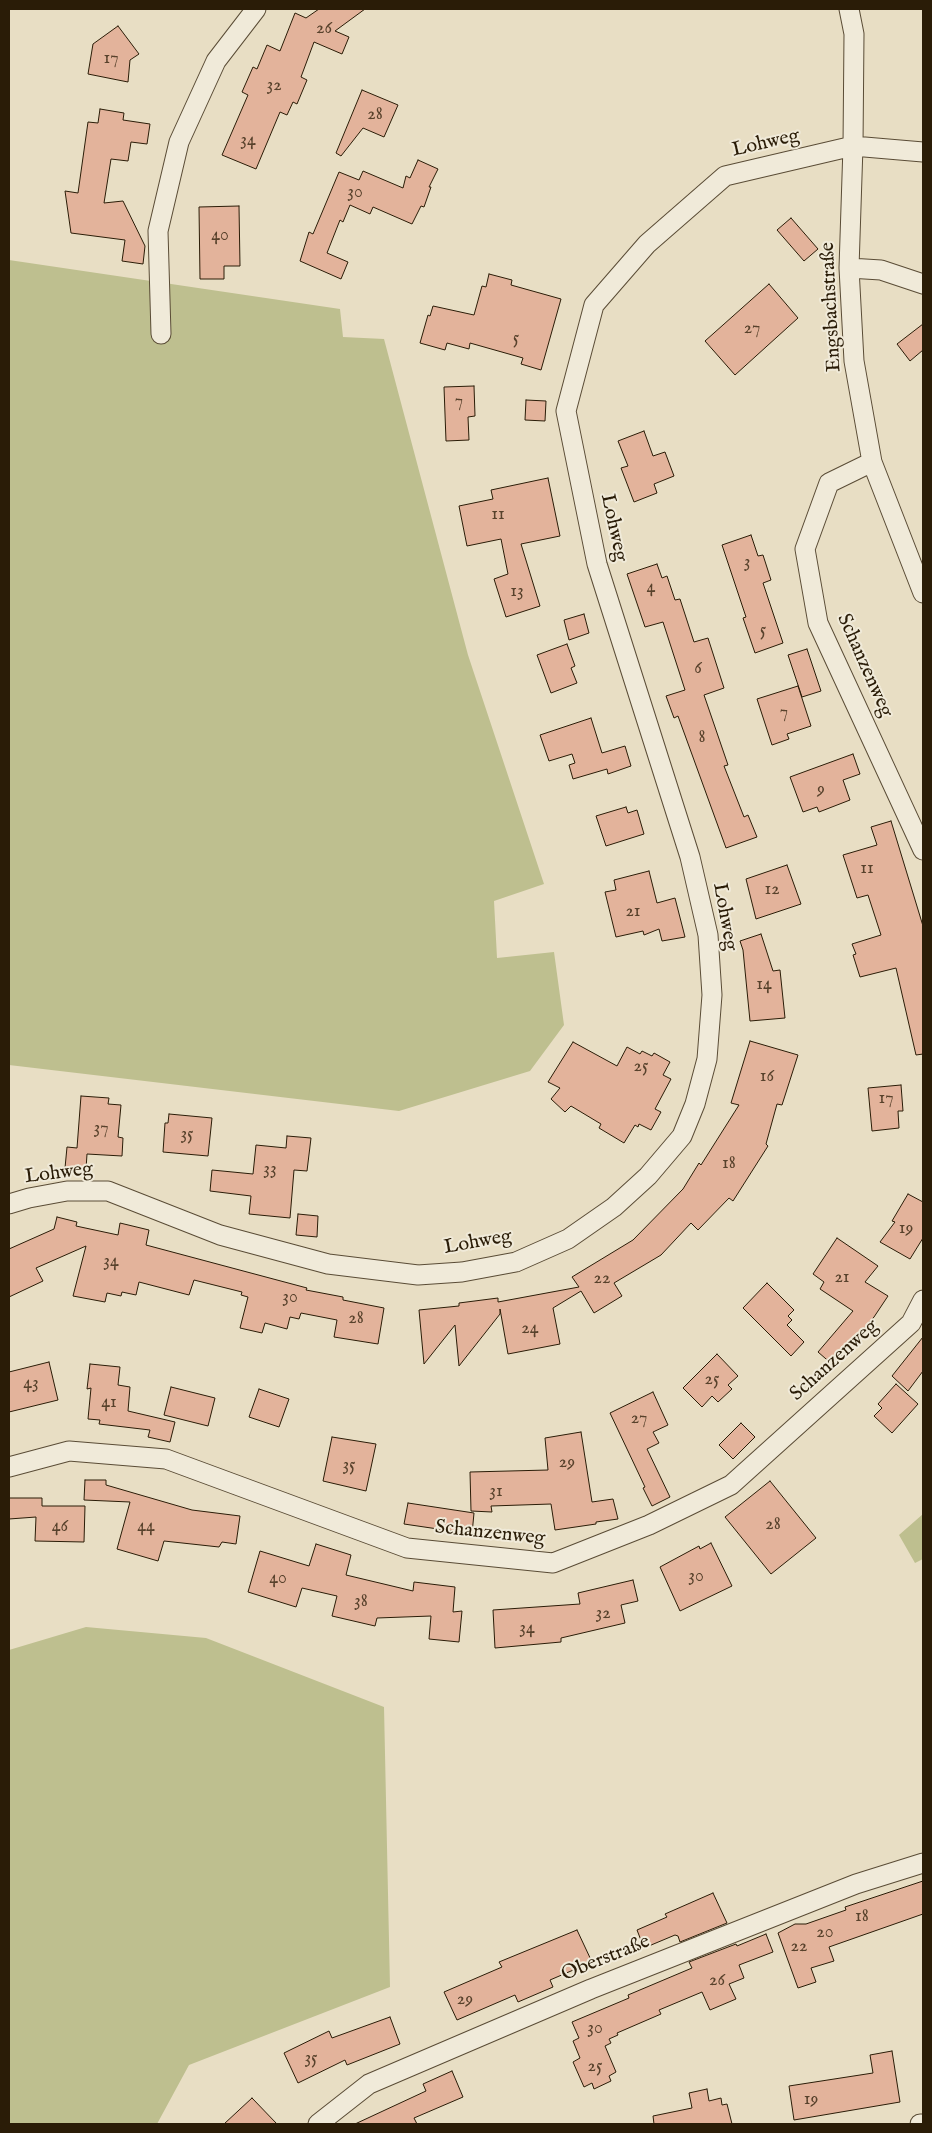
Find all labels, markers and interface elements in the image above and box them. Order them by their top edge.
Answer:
house number: 26 [316,18,332,40]
house number: 17 [103,48,119,70]
house number: 32 [266,75,282,97]
house number: 28 [367,104,383,126]
street label: Lohweg [730,125,802,163]
house number: 34 [240,130,256,152]
house number: 30 [347,182,363,204]
house number: 40 [211,225,229,247]
street label: Engsbachstraße [817,241,847,373]
house number: 27 [744,318,760,340]
house number: 5 [513,328,519,350]
house number: 7 [455,391,463,413]
street label: Lohweg [594,492,632,564]
house number: 11 [491,504,505,526]
house number: 3 [744,552,750,574]
house number: 4 [647,577,655,599]
house number: 13 [510,581,524,603]
street label: Schanzenweg [831,611,897,721]
house number: 5 [760,620,766,642]
house number: 6 [694,658,702,680]
house number: 7 [780,702,788,724]
house number: 8 [698,727,706,749]
house number: 9 [817,779,825,801]
house number: 11 [860,858,874,880]
house number: 12 [764,879,780,901]
street label: Lohweg [706,881,742,953]
house number: 21 [625,901,641,923]
house number: 14 [756,974,772,996]
house number: 25 [634,1056,648,1078]
house number: 16 [760,1066,774,1088]
house number: 17 [878,1088,894,1110]
house number: 37 [93,1118,109,1140]
house number: 35 [180,1124,194,1146]
house number: 18 [722,1153,736,1175]
street label: Lohweg [24,1158,94,1190]
house number: 33 [263,1159,277,1181]
house number: 19 [899,1218,913,1240]
street label: Lohweg [442,1225,514,1261]
house number: 34 [103,1251,119,1273]
house number: 21 [834,1267,850,1289]
house number: 22 [594,1268,610,1290]
house number: 30 [282,1287,298,1309]
house number: 28 [348,1308,364,1330]
street label: Schanzenweg [786,1315,884,1407]
house number: 24 [521,1318,539,1340]
house number: 25 [705,1369,719,1391]
house number: 43 [23,1373,39,1395]
house number: 41 [101,1392,117,1414]
house number: 27 [631,1408,647,1430]
house number: 29 [559,1452,575,1474]
house number: 35 [342,1455,356,1477]
house number: 31 [489,1481,503,1503]
house number: 28 [765,1514,781,1536]
house number: 46 [52,1516,68,1538]
house number: 44 [137,1516,155,1538]
street label: Schanzenweg [434,1516,546,1552]
house number: 30 [688,1566,704,1588]
house number: 40 [269,1568,287,1590]
house number: 38 [354,1591,368,1613]
house number: 32 [595,1603,611,1625]
house number: 34 [519,1618,535,1640]
house number: 18 [855,1906,869,1928]
house number: 20 [816,1922,834,1944]
street label: Oberstraße [558,1930,654,1988]
house number: 22 [791,1936,807,1958]
house number: 26 [709,1970,725,1992]
house number: 29 [457,1989,473,2011]
house number: 30 [587,2018,603,2040]
house number: 35 [304,2048,318,2070]
house number: 25 [588,2056,602,2078]
house number: 19 [804,2089,818,2111]

